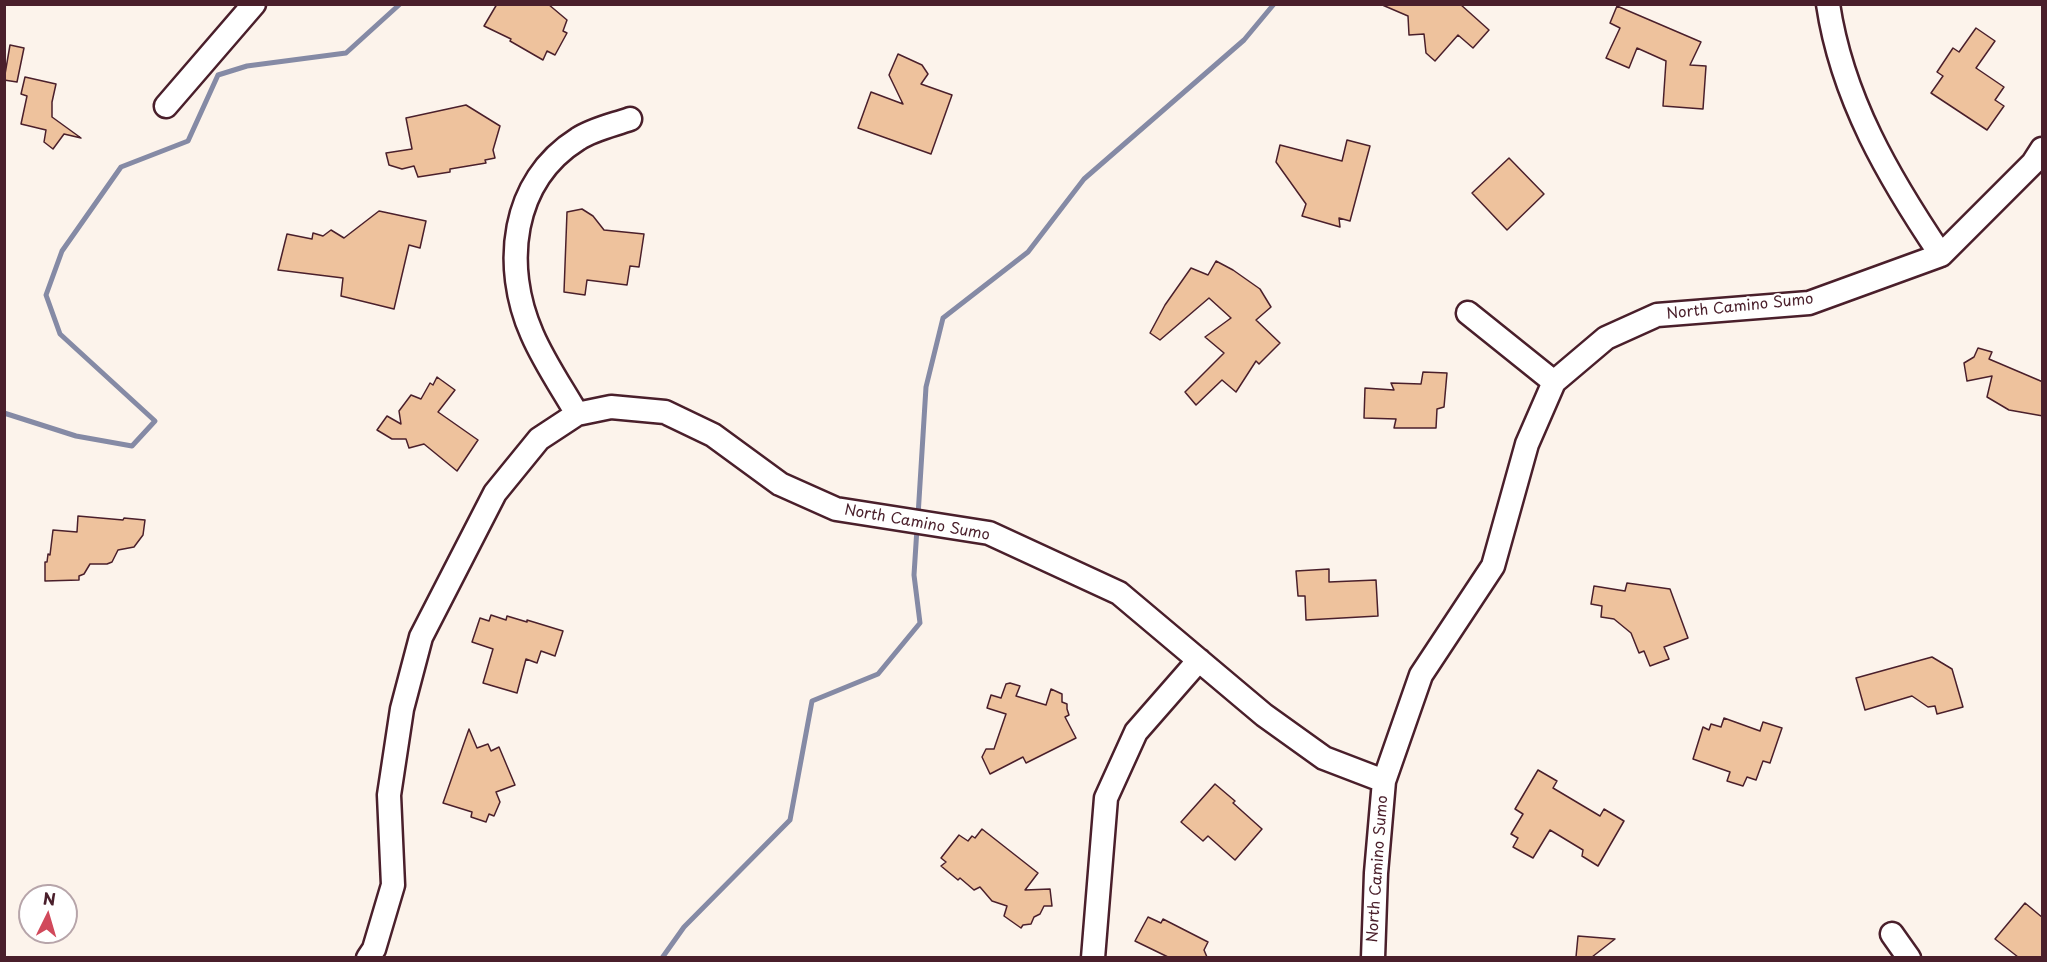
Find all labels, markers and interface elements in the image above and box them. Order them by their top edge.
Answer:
street label: North Camino Sumo [1666,290,1814,324]
street label: North Camino Sumo [843,501,991,545]
street label: North Camino Sumo [1364,795,1392,943]
north arrow [18,884,78,944]
text: N [42,886,57,911]

